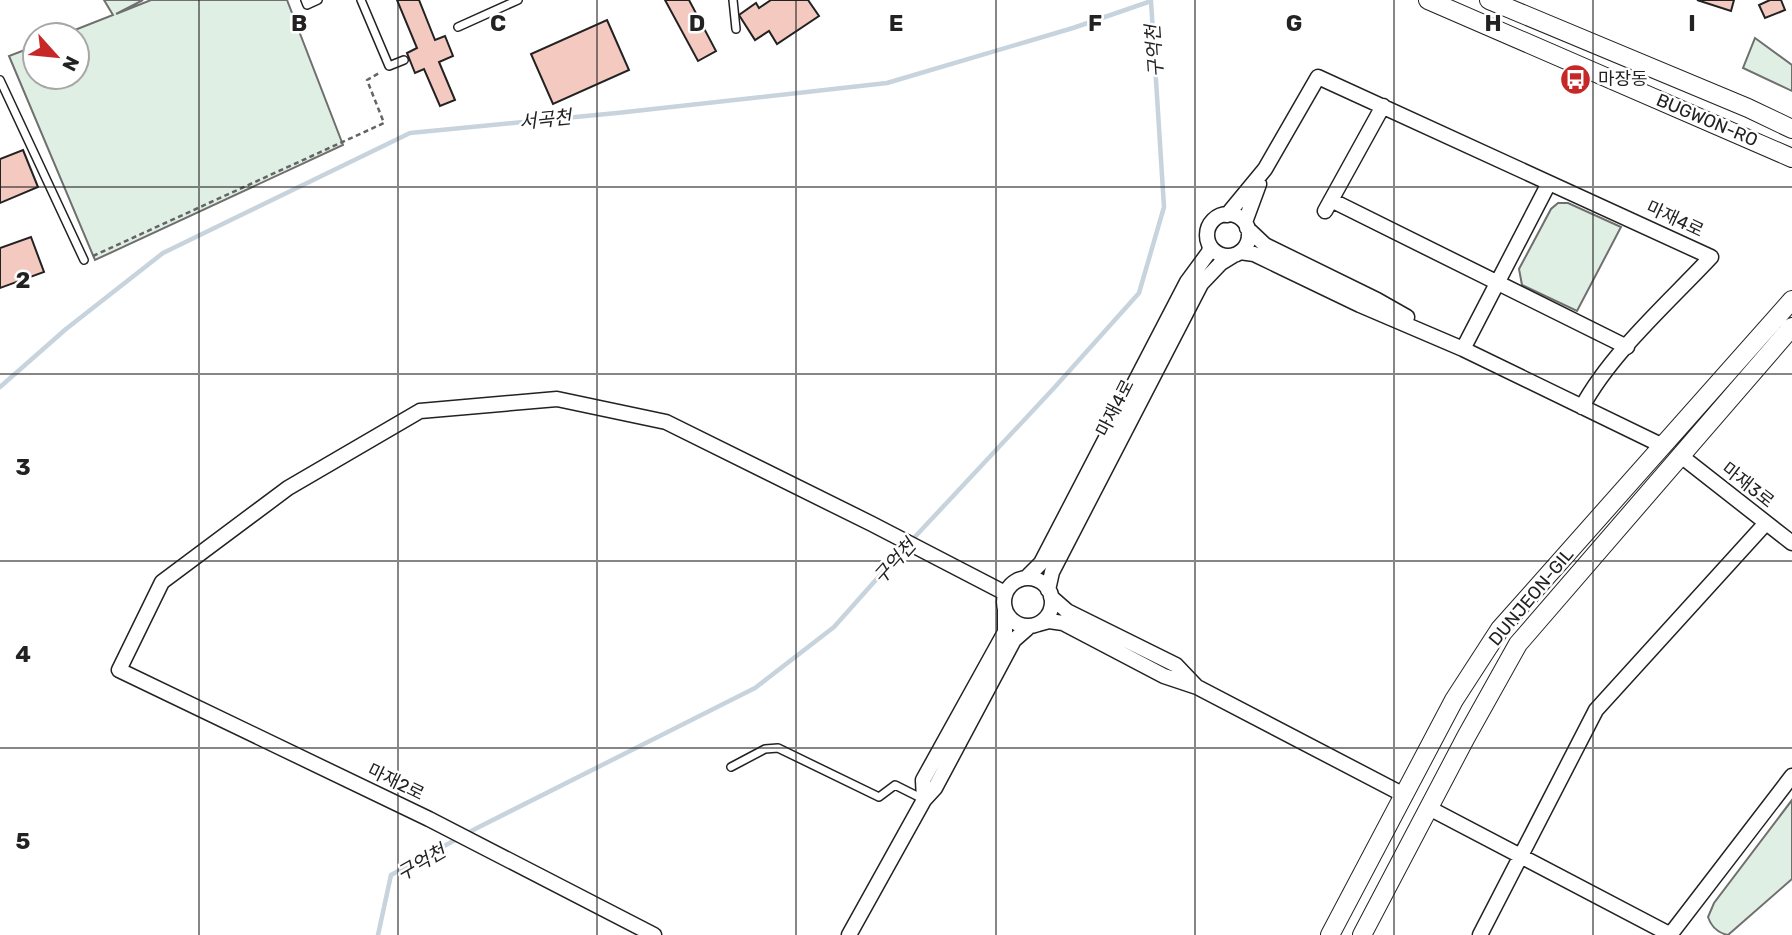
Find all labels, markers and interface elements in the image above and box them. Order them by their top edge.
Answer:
text: B [291,9,307,37]
text: C [490,9,506,37]
text: D [689,9,705,37]
text: E [889,9,903,37]
text: F [1088,9,1102,37]
text: G [1286,9,1302,37]
text: H [1484,9,1502,37]
text: I [1688,9,1696,37]
north arrow [21,21,91,91]
water label: 구억천 [1141,22,1168,78]
text: N [57,52,84,75]
bus stop icon: 마장동 [1558,62,1592,96]
place label: 마장동 [1598,68,1648,90]
street label: BUGWON-RO [1653,89,1761,151]
water label: 서곡천 [518,105,574,134]
street label: 마재4로 [1643,196,1707,242]
text: 2 [16,266,30,294]
street label: 마재4로 [1091,376,1139,440]
text: 3 [15,453,31,481]
street label: 마재3로 [1717,458,1779,512]
water label: 구억천 [868,533,921,589]
street label: DUNJEON-GIL [1484,544,1578,650]
text: 4 [15,640,31,668]
street label: 마재2로 [364,759,428,805]
text: 5 [16,827,31,855]
water label: 구억천 [393,839,451,886]

